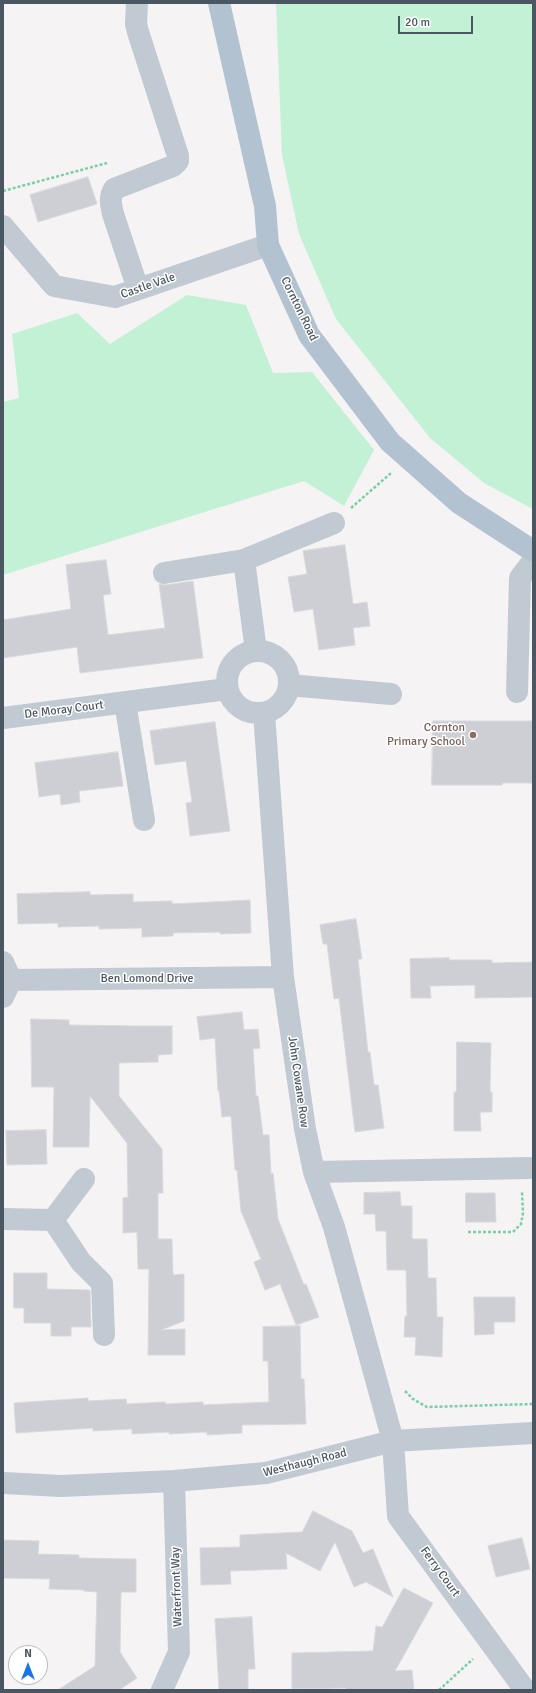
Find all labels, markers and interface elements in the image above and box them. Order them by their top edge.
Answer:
scale bar [400,8,475,34]
text: 20 m [405,15,430,30]
street label: Castle Vale [119,270,177,302]
street label: Cornton Road [277,275,321,343]
street label: De Moray Court [24,698,104,722]
place label: Cornton Primary School [387,721,465,749]
marker: Cornton Primary School [468,730,478,740]
street label: Ben Lomond Drive [101,972,193,986]
street label: John Cowane Row [284,1035,312,1129]
street label: Westhaugh Road [262,1446,348,1480]
street label: Ferry Court [417,1544,463,1600]
street label: Waterfront Way [168,1547,186,1627]
north arrow [8,1645,48,1685]
text: N [24,1647,32,1660]

